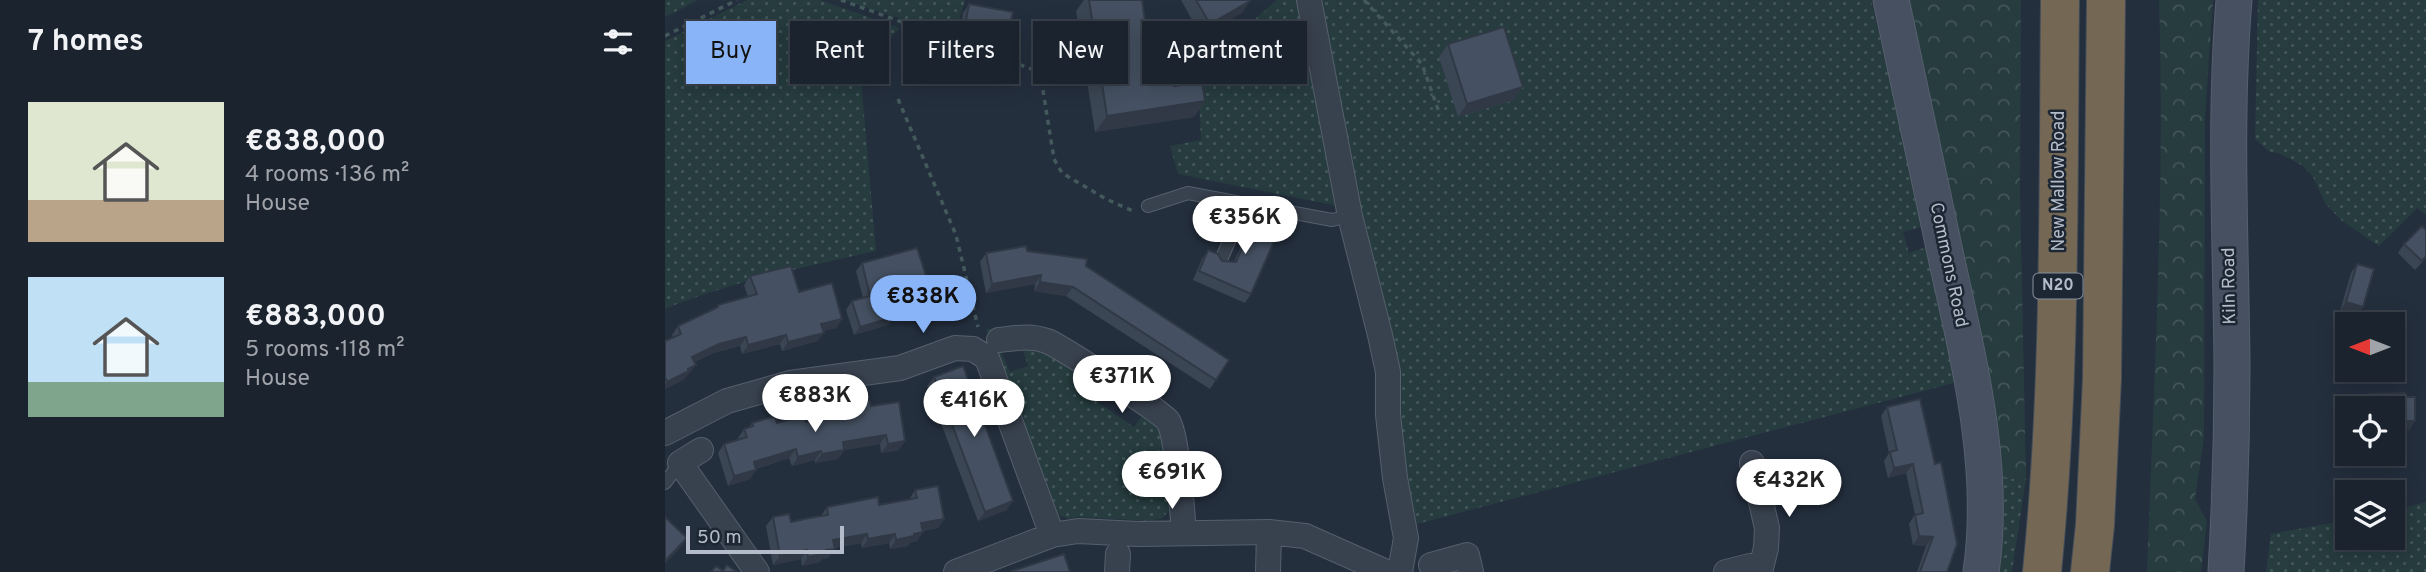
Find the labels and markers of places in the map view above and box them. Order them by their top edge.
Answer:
pin: €356K [1196,196,1294,256]
pin: €838K [874,276,972,335]
pin: €371K [1073,356,1171,415]
pin: €883K [766,374,864,434]
pin: €416K [925,380,1023,439]
pin: €691K [1123,452,1221,511]
pin: €432K [1740,460,1838,519]

